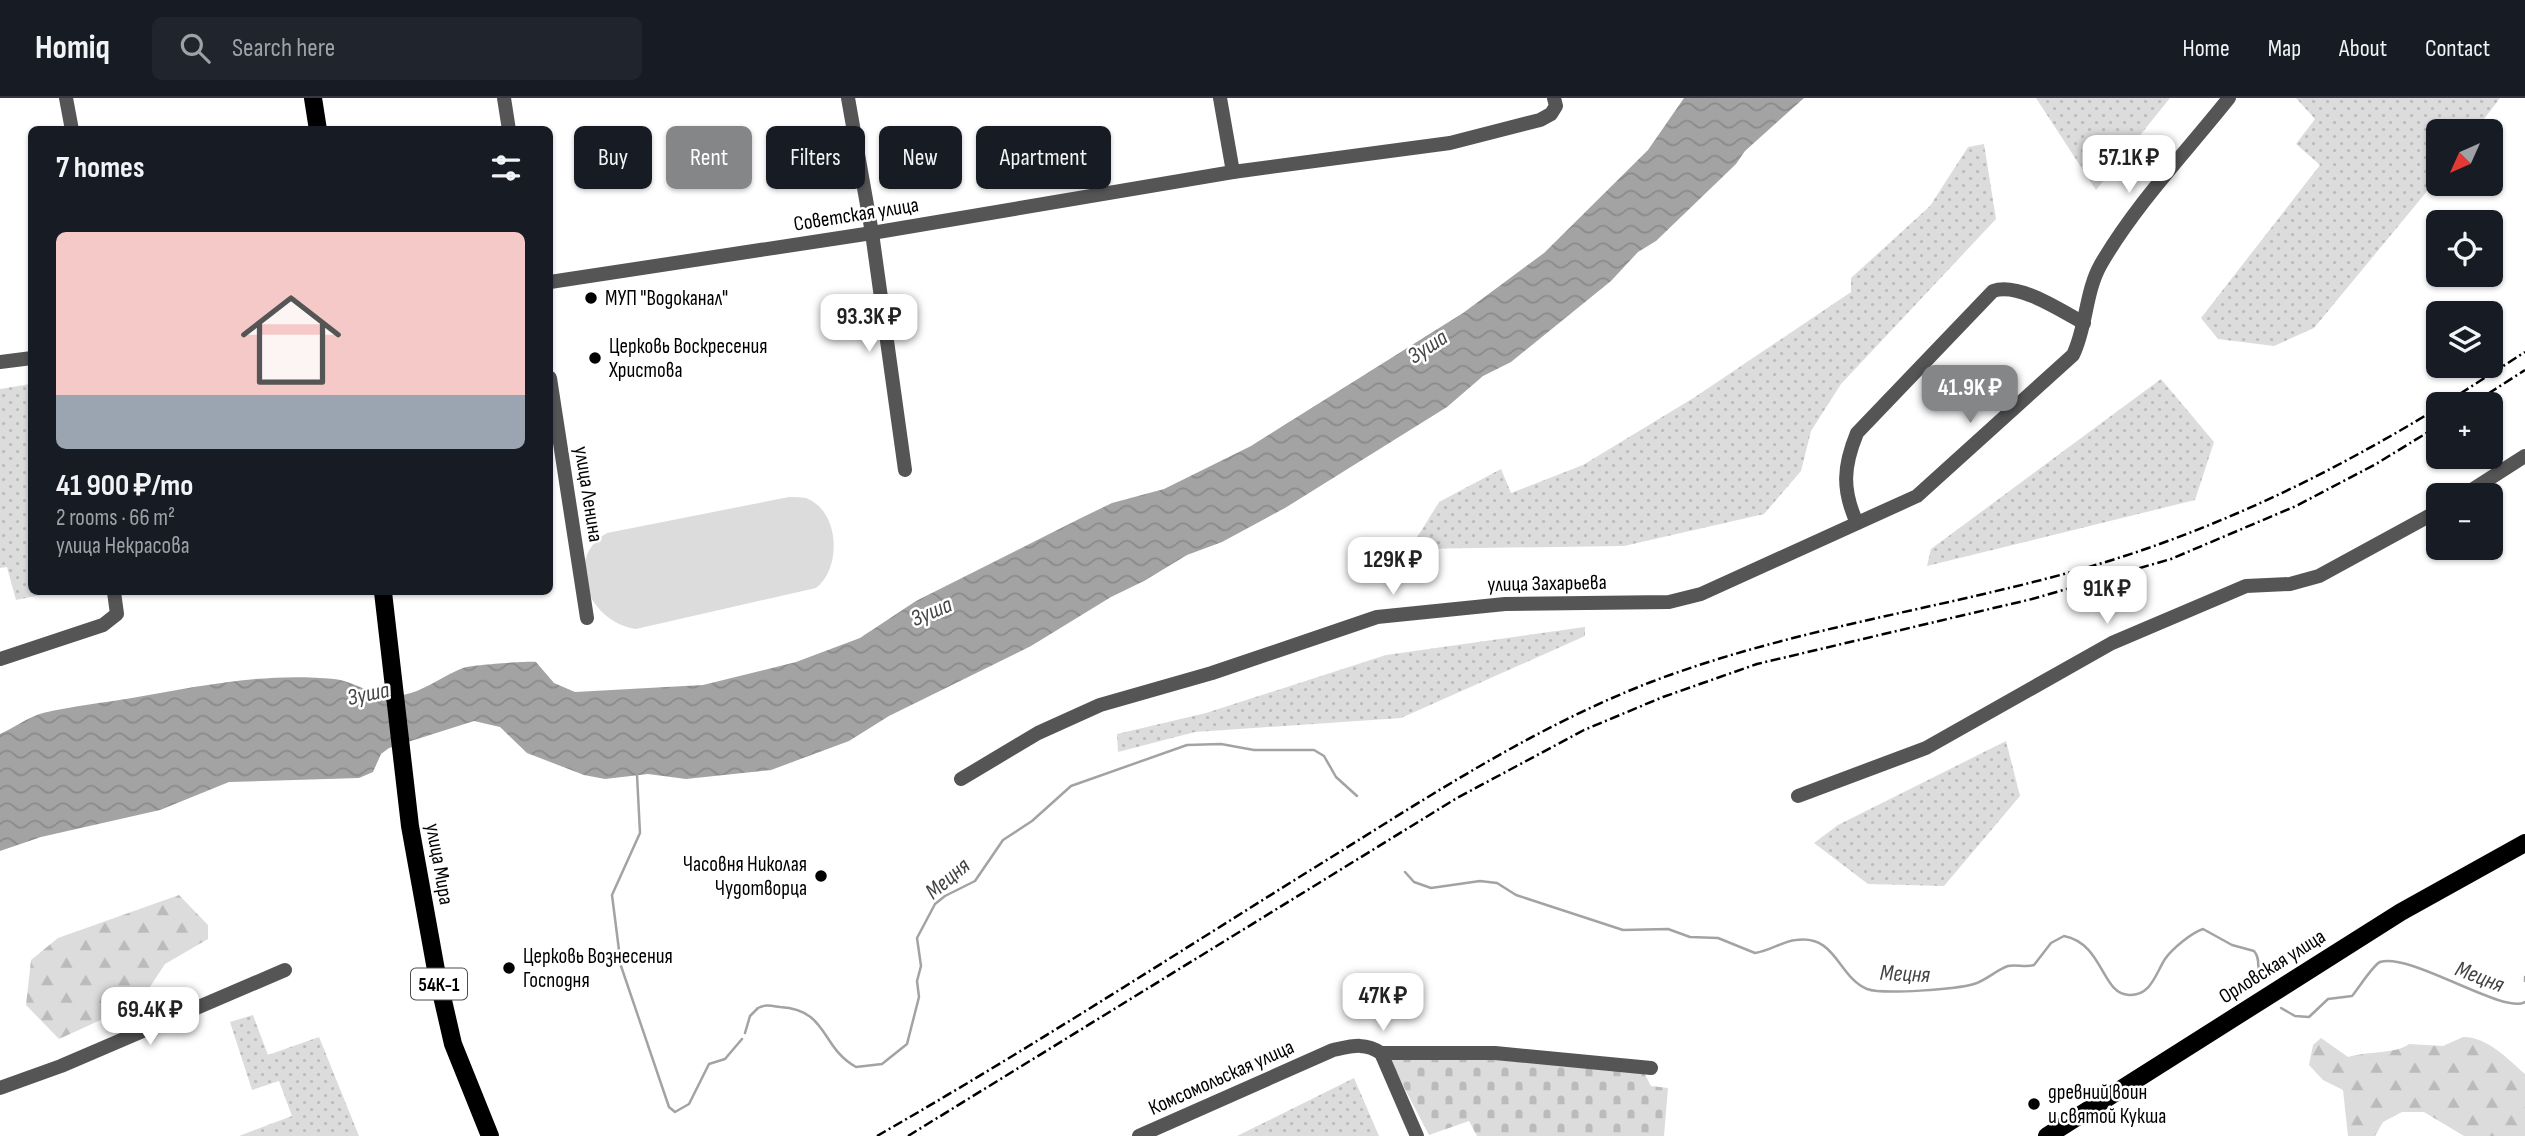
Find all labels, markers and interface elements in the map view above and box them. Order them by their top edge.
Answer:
search box [152,17,642,80]
text: Homiq [35,28,110,68]
icon: search [176,29,214,67]
text: Search here [232,33,335,64]
text: Home [2182,34,2230,63]
text: Map [2268,34,2301,63]
text: About [2339,34,2387,63]
text: Contact [2425,34,2490,63]
north arrow [2426,119,2502,196]
map controls [2426,119,2503,560]
chip: Buy [574,126,652,189]
chip: Rent [666,126,752,189]
chip: Filters [766,126,865,189]
chip: New [879,126,962,189]
chip: Apartment [976,126,1111,189]
pin: 57.1K ₽ [2064,136,2194,195]
text: 57.1K ₽ [2099,144,2159,172]
icon: filters [487,149,525,187]
text: 7 homes [56,150,144,186]
street label: Советская улица [792,192,920,237]
button: locate [2426,210,2503,287]
icon: home [228,277,354,403]
place label: МУП "Водоканал" [605,286,728,311]
marker: МУП "Водоканал" [583,290,599,306]
pin: 93.3K ₽ [804,294,934,354]
button: layers [2426,301,2503,378]
text: 93.3K ₽ [836,303,902,331]
water label: Зуша [1402,323,1453,370]
place label: Церковь Воскресения Христова [608,334,768,383]
marker: Церковь Воскресения Христова [587,350,603,366]
pin: 41.9K ₽ [1905,366,2035,425]
text: 41.9K ₽ [1938,374,2002,402]
button: + [2426,392,2503,469]
street label: улица Ленина [569,445,608,544]
text: 41 900 ₽/mo [56,468,193,504]
button: − [2426,483,2503,560]
text: 2 rooms · 66 m² [56,504,175,532]
text: улица Некрасова [56,532,190,560]
pin: 129K ₽ [1336,538,1450,597]
text: 129K ₽ [1364,546,1422,574]
pin: 91K ₽ [2058,566,2156,626]
street label: улица Захарьева [1487,570,1607,597]
text: 91K ₽ [2083,575,2131,603]
water label: Зуша [907,591,957,633]
water label: Зуша [345,676,392,712]
street label: улица Мира [420,821,459,907]
place label: Часовня Николая Чудотворца [683,852,807,901]
water label: Мецня [919,852,976,906]
marker: Часовня Николая Чудотворца [813,868,829,884]
street label: Орловская улица [2214,924,2330,1009]
place label: Церковь Вознесения Господня [523,944,673,993]
water label: Мецня [2451,955,2508,999]
water label: Мецня [1879,959,1931,989]
marker: Церковь Вознесения Господня [501,960,517,976]
road number: 54К-1 [411,968,467,1000]
pin: 47K ₽ [1334,974,1432,1033]
text: 47K ₽ [1359,982,1407,1010]
pin: 69.4K ₽ [85,988,215,1047]
text: 69.4K ₽ [117,996,183,1024]
street label: Комсомольская улица [1145,1034,1298,1121]
place label: древний воин и святой Кукша [2048,1080,2166,1129]
marker: древний воин и святой Кукша [2026,1096,2042,1112]

